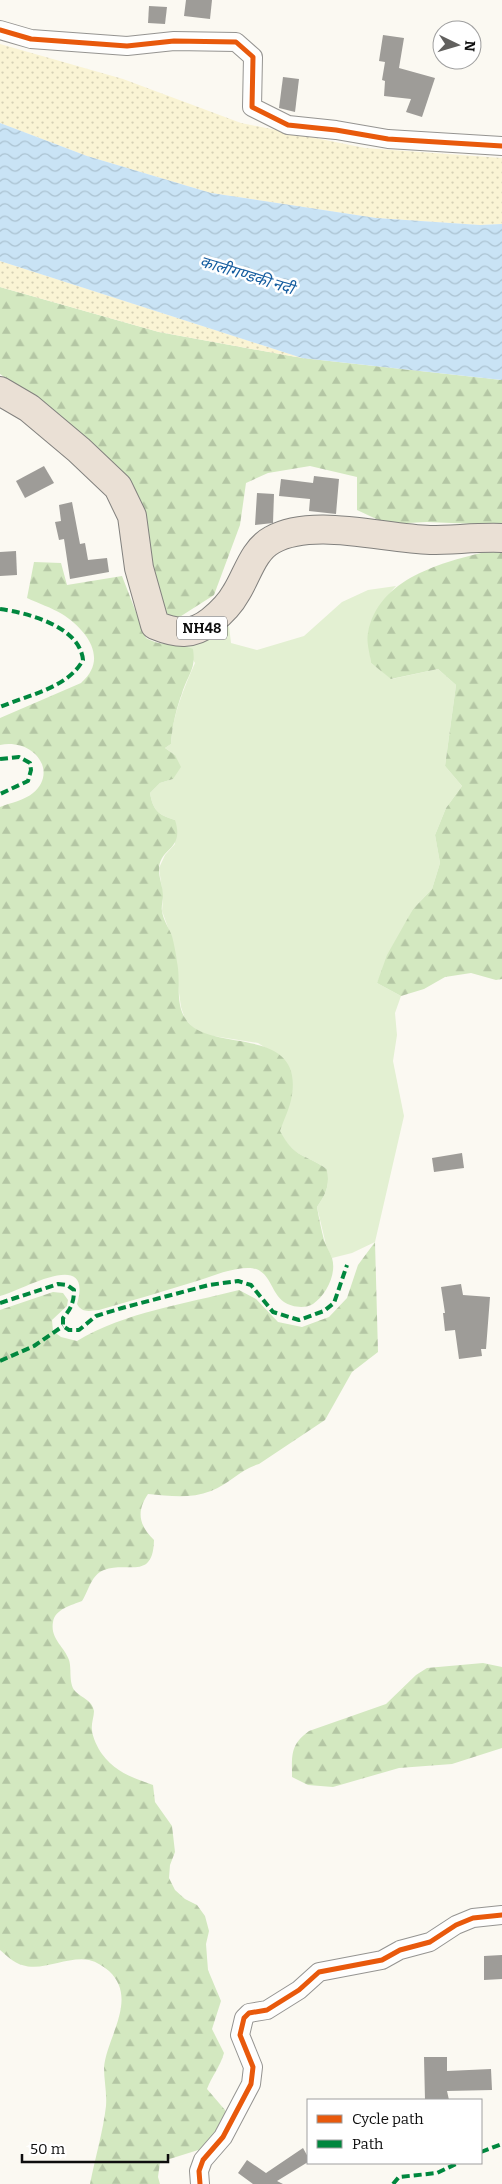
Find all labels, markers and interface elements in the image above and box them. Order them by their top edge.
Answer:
north arrow [432,20,482,70]
text: N [460,40,478,52]
water label: कालीगण्डकी नदी [198,252,299,299]
road number: NH48 [177,616,227,640]
legend [307,2099,482,2164]
text: Cycle path [352,2110,424,2128]
scale bar [22,2132,169,2164]
text: Path [352,2135,384,2153]
text: 50 m [30,2140,66,2158]

